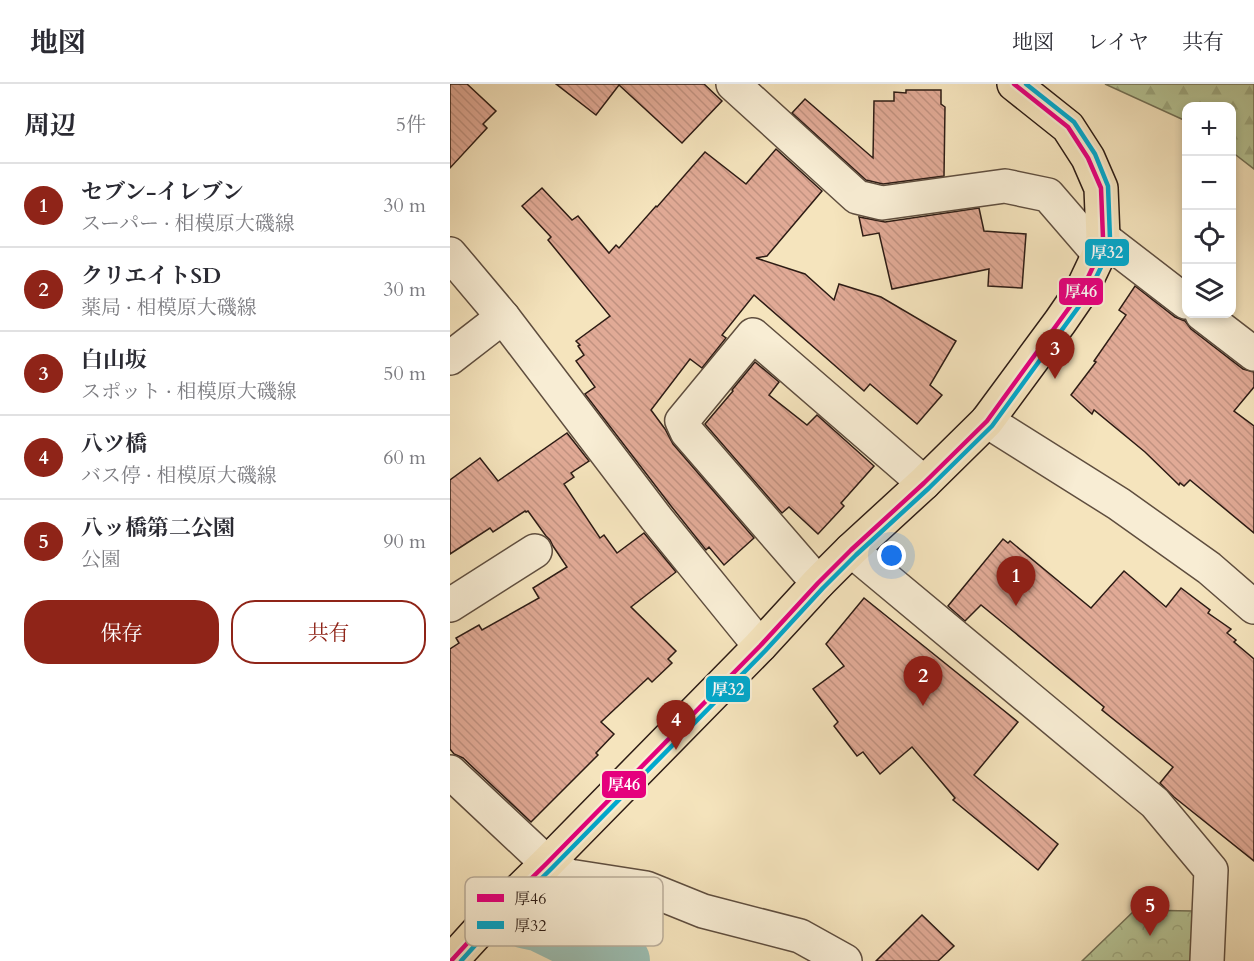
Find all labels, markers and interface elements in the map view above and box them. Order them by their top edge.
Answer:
text: 地図 [30,24,86,62]
text: 地図 [1012,28,1054,57]
text: レイヤ [1087,28,1149,57]
text: 共有 [1182,28,1224,57]
map controls [1182,102,1236,318]
button: + [1182,102,1236,156]
text: 周辺 [24,108,76,143]
text: 5件 [396,111,426,138]
button: − [1182,156,1236,210]
text: セブン-イレブン [81,177,244,207]
text: 1 [38,192,49,219]
text: 30 m [383,192,426,219]
text: スーパー · 相模原大磯線 [81,210,295,237]
button: locate [1182,210,1236,264]
line badge: 厚32 [1084,238,1130,267]
text: 厚32 [1091,242,1123,264]
text: クリエイトSD [81,261,221,291]
button: layers [1182,264,1236,318]
text: 2 [38,276,49,303]
text: 30 m [383,276,426,303]
line badge: 厚46 [1058,277,1104,306]
text: 厚46 [1065,281,1097,303]
text: 薬局 · 相模原大磯線 [81,294,257,321]
pin: 3 [1036,330,1074,379]
text: 白山坂 [81,345,147,375]
text: 3 [38,360,49,387]
text: 50 m [383,360,426,387]
text: スポット · 相模原大磯線 [81,378,297,405]
text: 八ツ橋 [81,429,147,459]
text: 4 [38,444,49,471]
text: 60 m [383,444,426,471]
text: バス停 · 相模原大磯線 [81,462,277,489]
text: 八ッ橋第二公園 [81,513,235,543]
text: 5 [38,528,49,555]
text: 90 m [383,528,426,555]
your location [877,541,906,570]
text: 公園 [81,546,121,573]
pin: 1 [996,556,1036,606]
button: 保存 [24,600,219,664]
button: 共有 [231,600,426,664]
pin: 2 [904,656,942,706]
line badge: 厚32 [705,675,751,703]
text: 厚32 [712,679,744,701]
pin: 4 [656,700,696,750]
line badge: 厚46 [601,770,647,799]
text: 厚46 [608,774,640,796]
legend [465,877,663,946]
pin: 5 [1130,886,1170,936]
text: 厚46 [514,888,546,910]
text: 厚32 [514,915,546,937]

